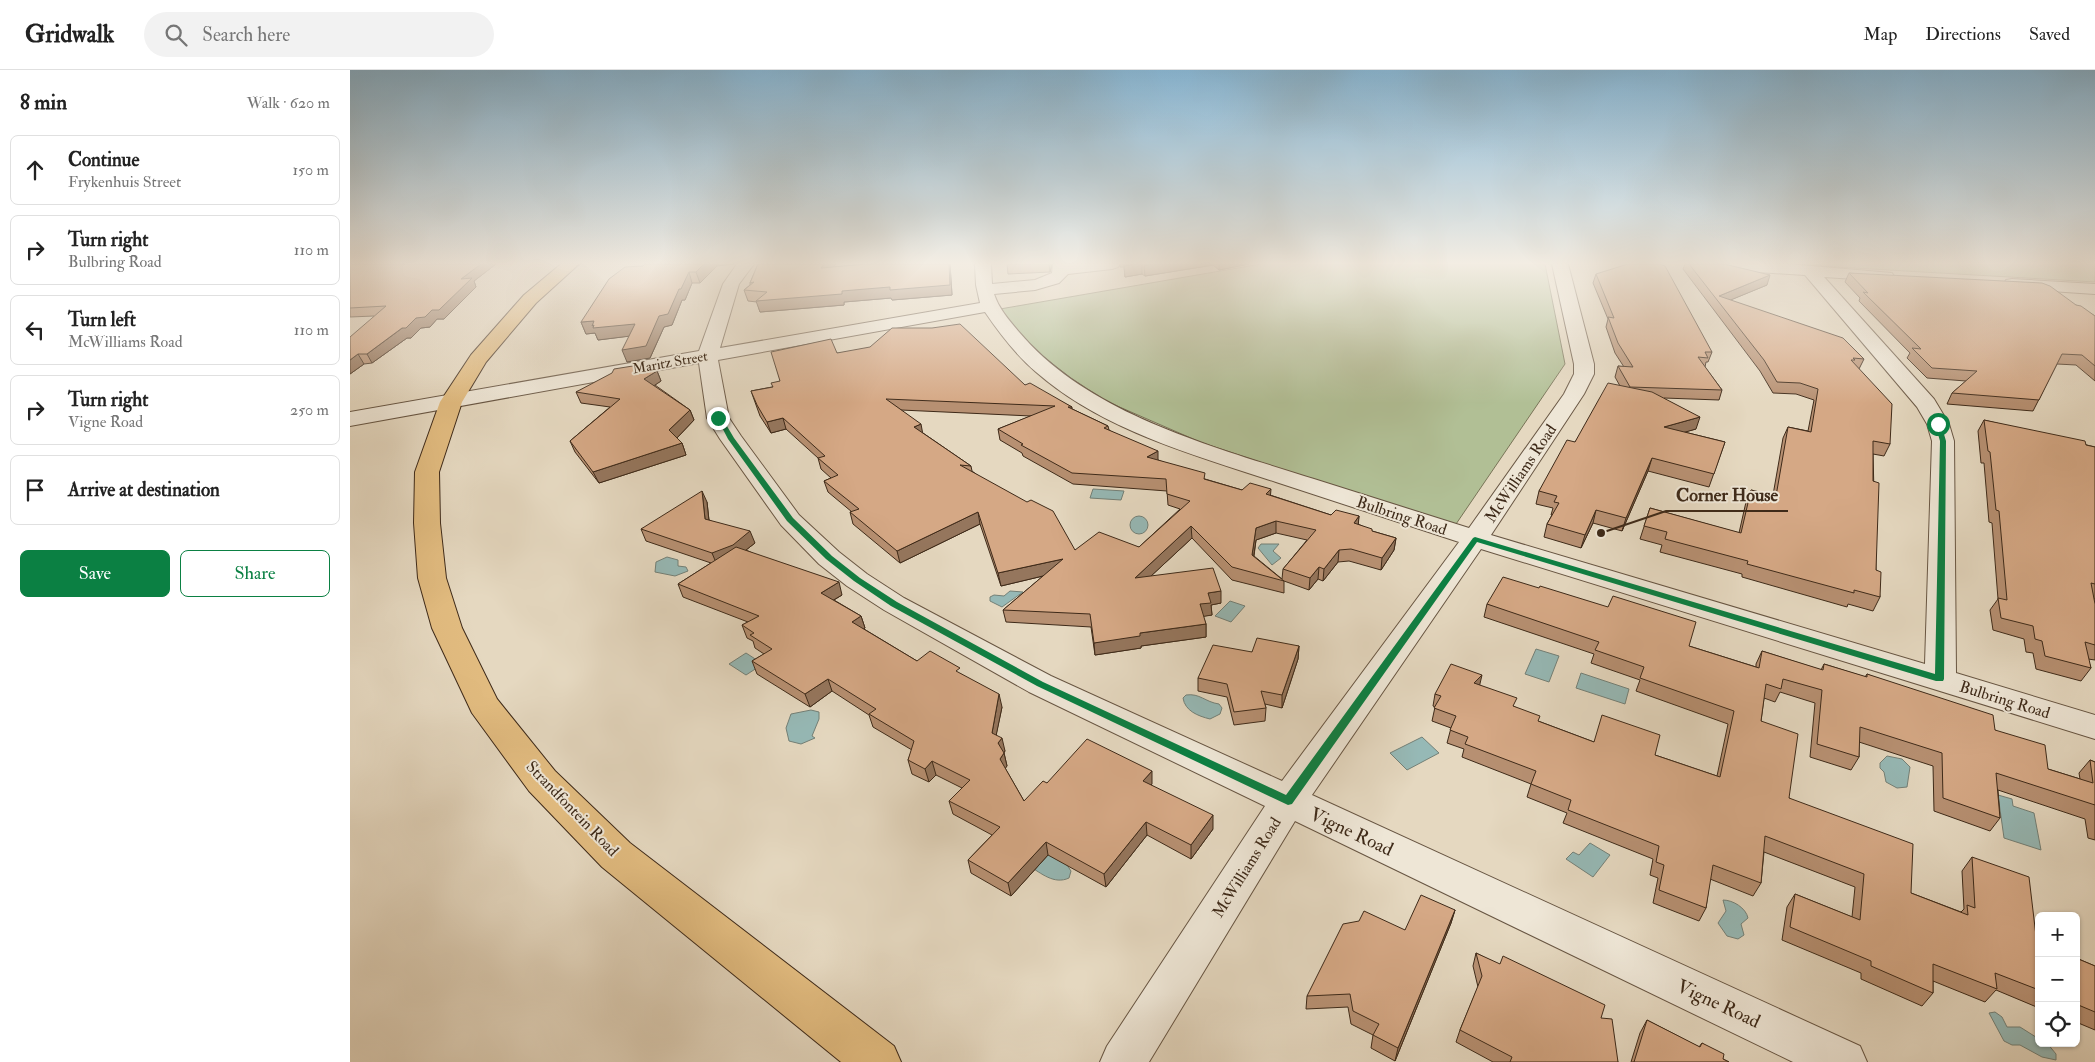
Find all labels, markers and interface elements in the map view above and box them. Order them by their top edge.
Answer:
search box [144,12,494,57]
text: Gridwalk [25,19,114,50]
icon: search [162,21,190,49]
text: Search here [202,23,290,47]
text: Map [1864,23,1897,46]
text: Directions [1925,23,2001,46]
text: Saved [2029,23,2070,46]
text: 8 min [20,89,67,116]
text: Walk · 620 m [247,93,330,113]
text: Continue [68,148,139,172]
icon: ahead [21,156,49,184]
text: 150 m [292,160,329,180]
text: Frykenhuis Street [68,172,181,192]
text: Turn right [68,228,148,252]
icon: right [21,236,49,264]
text: 110 m [294,240,329,260]
text: Bulbring Road [68,252,162,272]
text: Turn left [68,308,136,332]
icon: left [21,316,49,344]
text: 110 m [294,320,329,340]
text: McWilliams Road [68,332,183,352]
street label: Maritz Street [631,347,709,377]
text: Turn right [68,388,148,412]
icon: right [21,396,49,424]
text: 250 m [290,400,329,420]
route end [707,407,730,430]
text: Vigne Road [68,412,143,432]
route start [1927,413,1950,436]
street label: McWilliams Road [1480,420,1561,527]
icon: arrive [21,476,49,504]
text: Arrive at destination [68,478,220,502]
callout: Corner House [1666,478,1788,511]
text: Corner House [1676,484,1778,507]
street label: Bulbring Road [1354,492,1449,540]
button: Save [20,550,170,597]
button: Share [180,550,330,597]
street label: Bulbring Road [1957,677,2053,723]
street label: Strandfontein Road [522,757,623,861]
street label: Vigne Road [1306,802,1398,862]
street label: McWilliams Road [1208,814,1286,921]
map controls [2035,912,2080,1047]
button: + [2035,912,2080,957]
button: − [2035,957,2080,1002]
street label: Vigne Road [1673,974,1765,1034]
button: locate [2035,1002,2080,1047]

